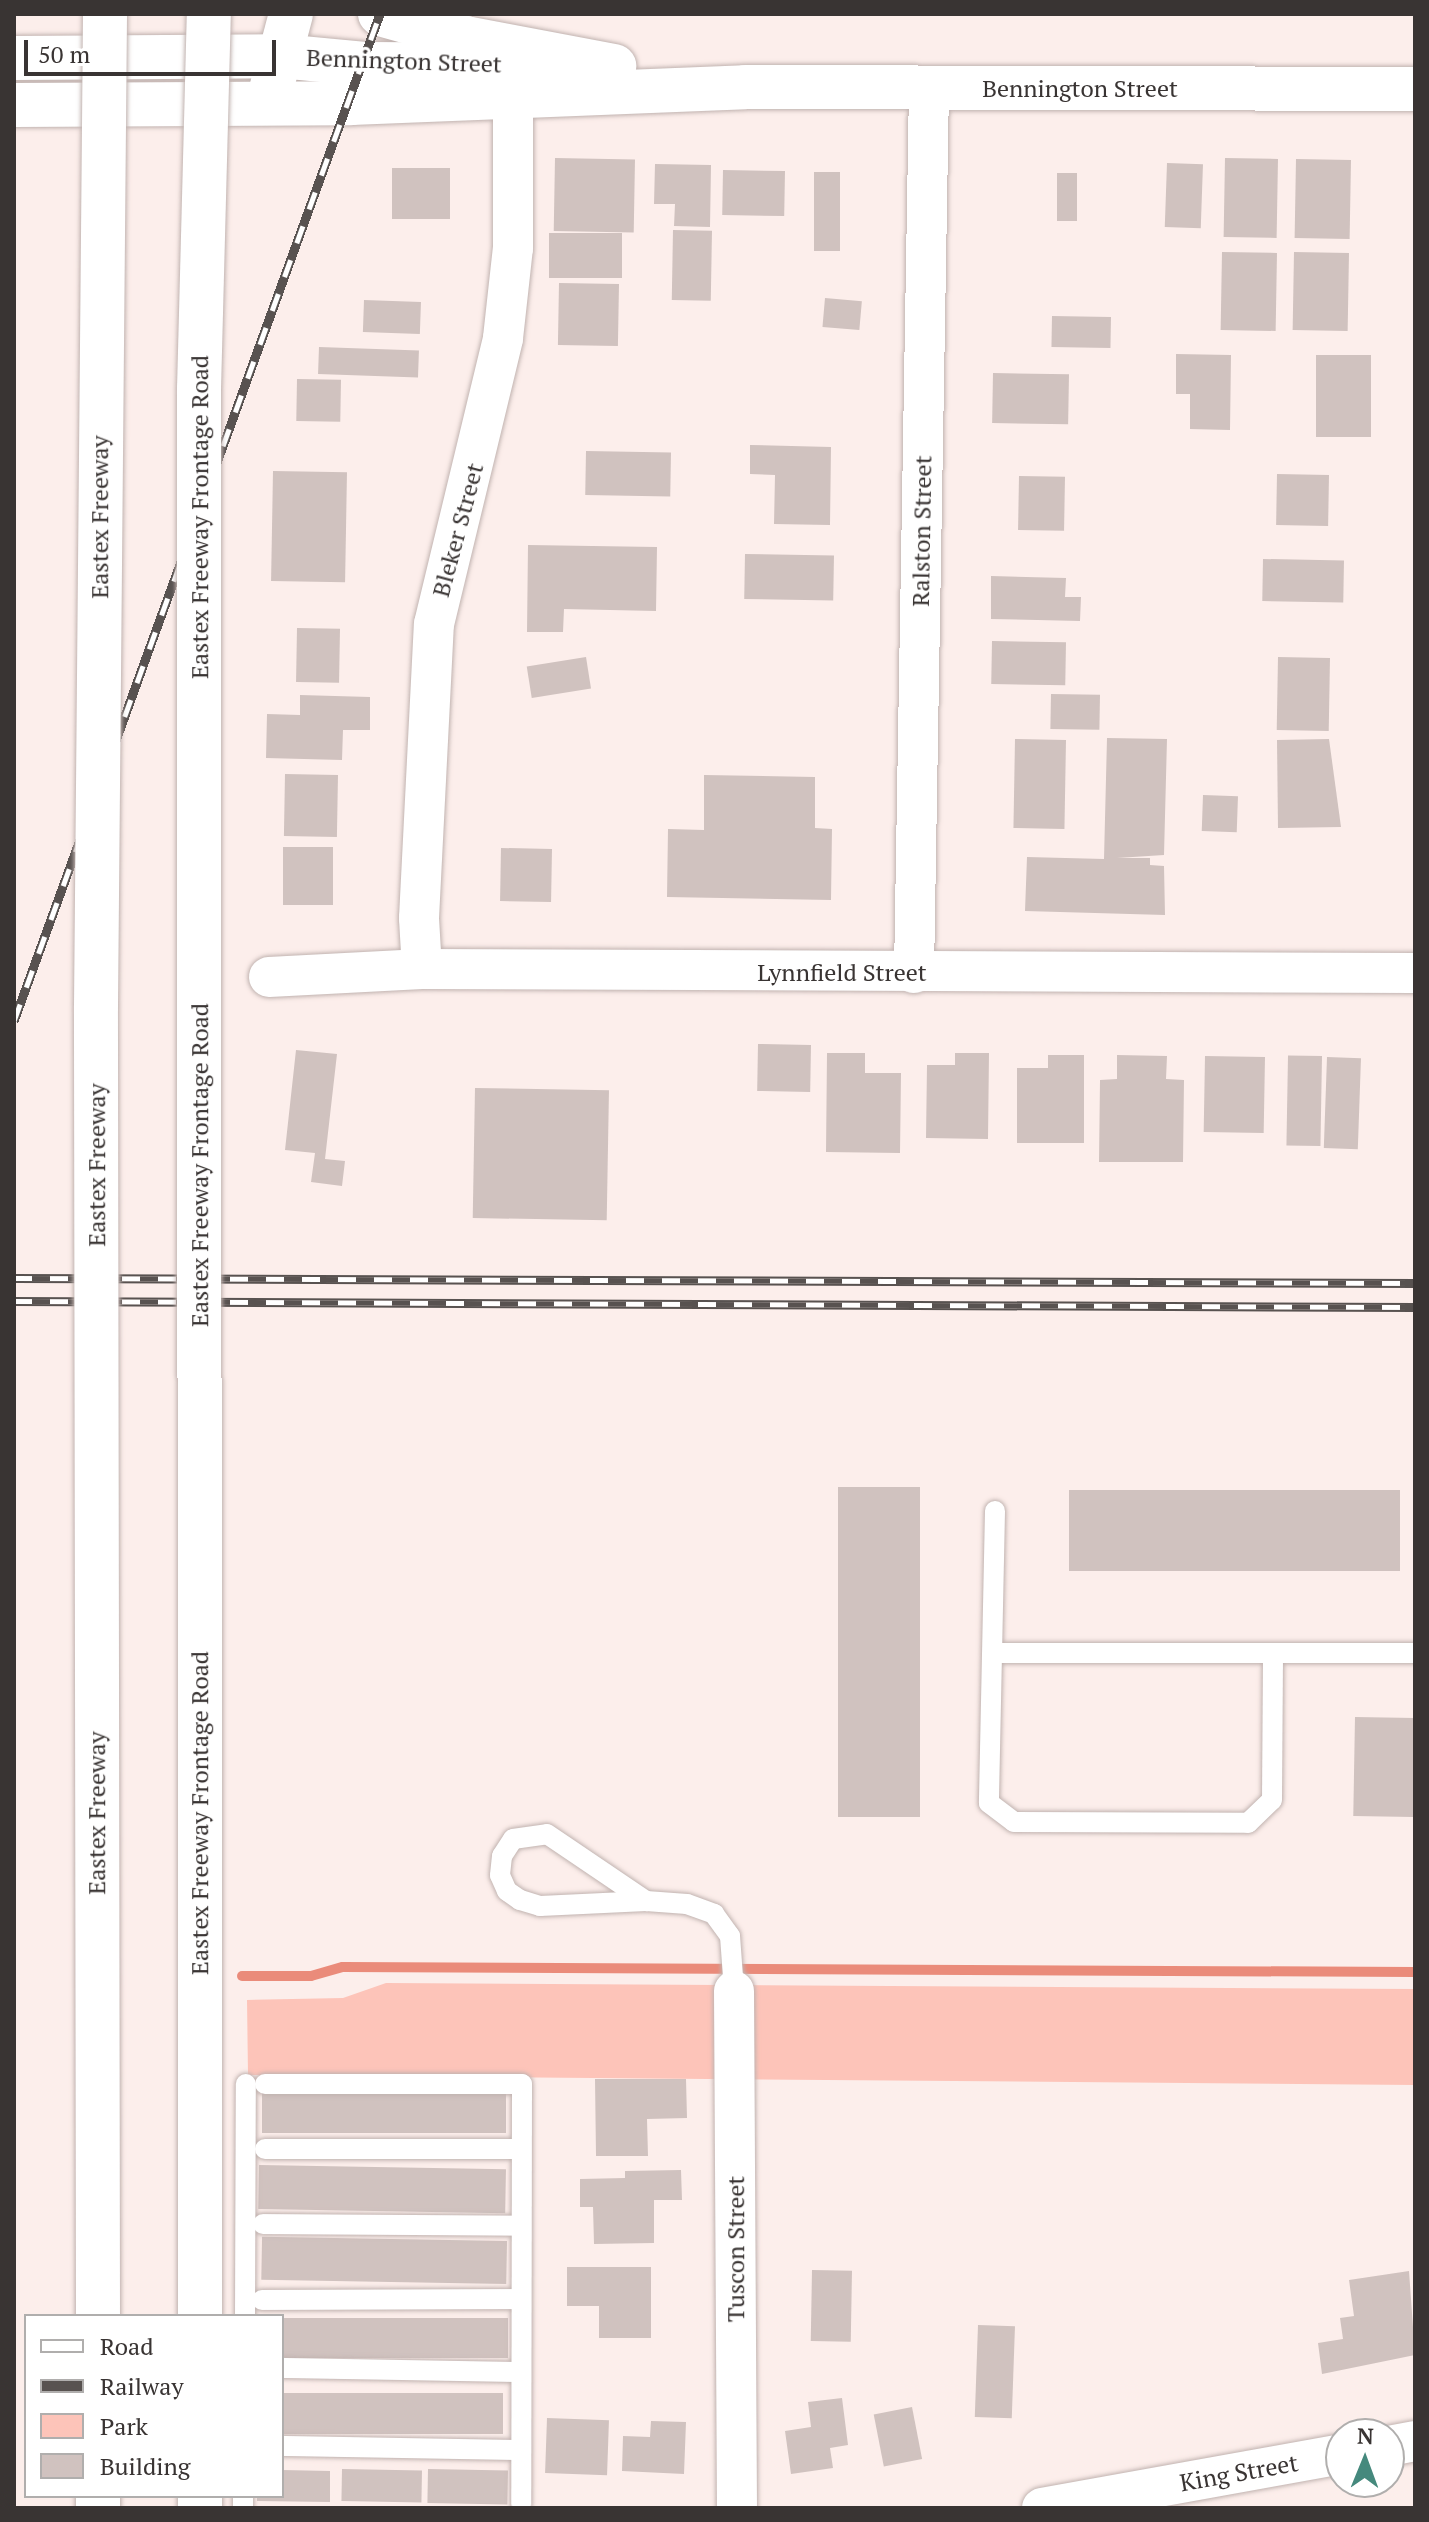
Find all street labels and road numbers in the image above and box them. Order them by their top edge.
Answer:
street label: Bennington Street [306,43,502,79]
street label: Bennington Street [982,75,1178,103]
street label: Eastex Freeway Frontage Road [186,355,214,679]
street label: Eastex Freeway [86,435,114,599]
street label: Ralston Street [906,455,938,607]
street label: Bleker Street [426,460,490,600]
street label: Lynnfield Street [757,959,927,987]
street label: Eastex Freeway Frontage Road [186,1003,214,1327]
street label: Eastex Freeway [83,1083,111,1247]
street label: Eastex Freeway Frontage Road [186,1651,214,1975]
street label: Eastex Freeway [83,1731,111,1895]
street label: Tuscon Street [722,2176,750,2322]
street label: King Street [1178,2448,1300,2498]

